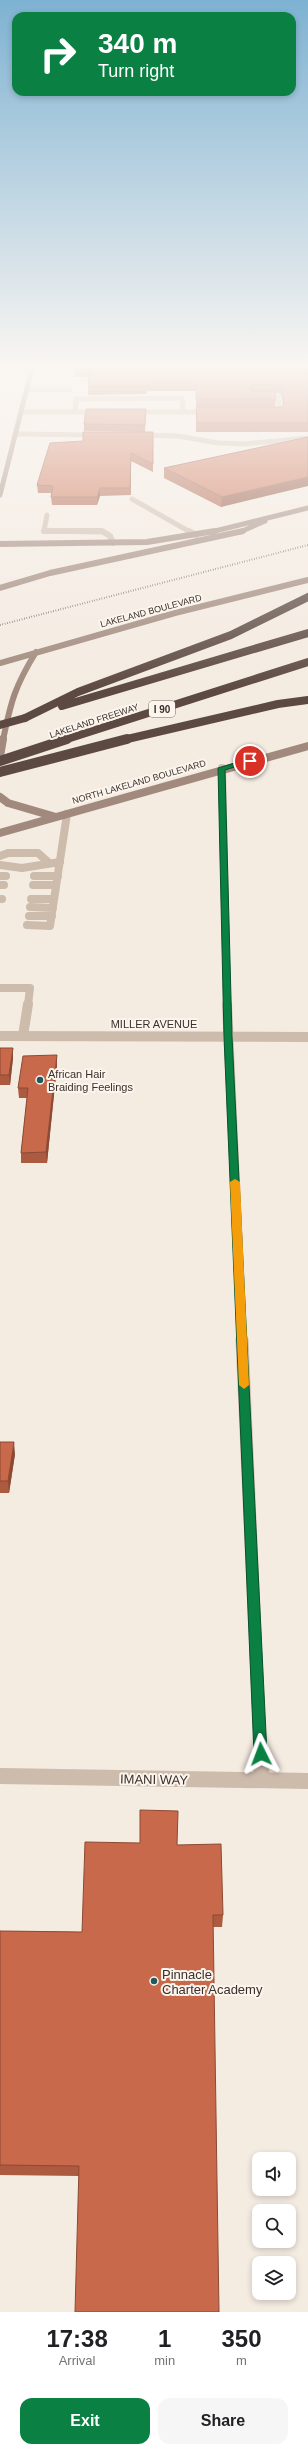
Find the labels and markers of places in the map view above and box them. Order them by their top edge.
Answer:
pin [233,744,267,778]
place label: African Hair Braiding Feelings [48,1068,133,1093]
marker: African Hair Braiding Feelings [35,1075,45,1085]
place label: Pinnacle Charter Academy [162,1967,263,1997]
marker: Pinnacle Charter Academy [149,1976,159,1986]

